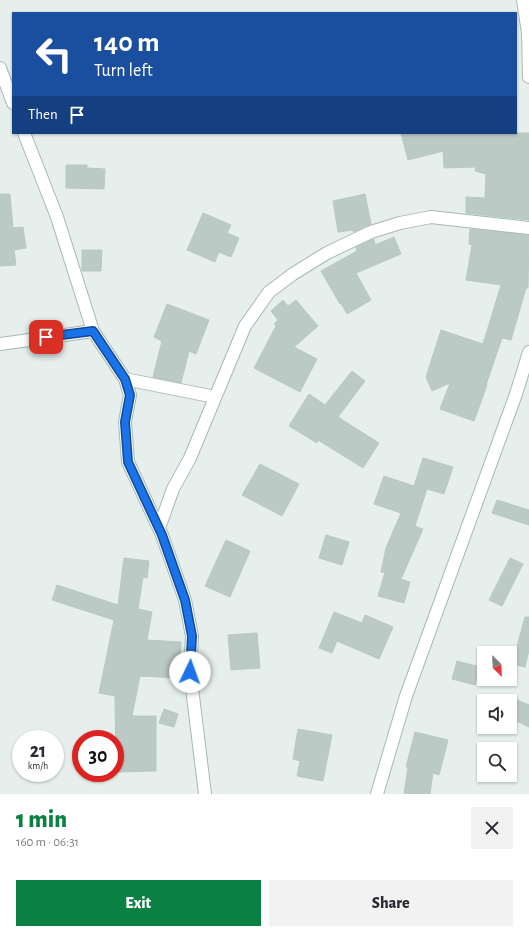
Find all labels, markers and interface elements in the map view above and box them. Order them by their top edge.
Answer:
icon: left [28,28,80,80]
text: 140 m [94,29,160,57]
text: Turn left [94,62,153,80]
icon: arrive [66,104,88,126]
text: Then [28,107,58,122]
pin [29,320,63,354]
icon: arrive [35,326,57,348]
north arrow [477,646,517,686]
map controls [477,646,517,782]
position arrow [169,651,211,693]
button: sound [477,694,517,734]
speed limit sign: 30 [72,730,124,782]
text: 21 [30,741,46,761]
button: search [477,742,517,782]
text: km/h [28,761,48,771]
button: close [471,807,513,849]
text: 1 min [16,808,67,832]
text: 160 m · 06:31 [16,836,79,849]
button: Exit [16,880,261,926]
button: Share [269,880,513,926]

